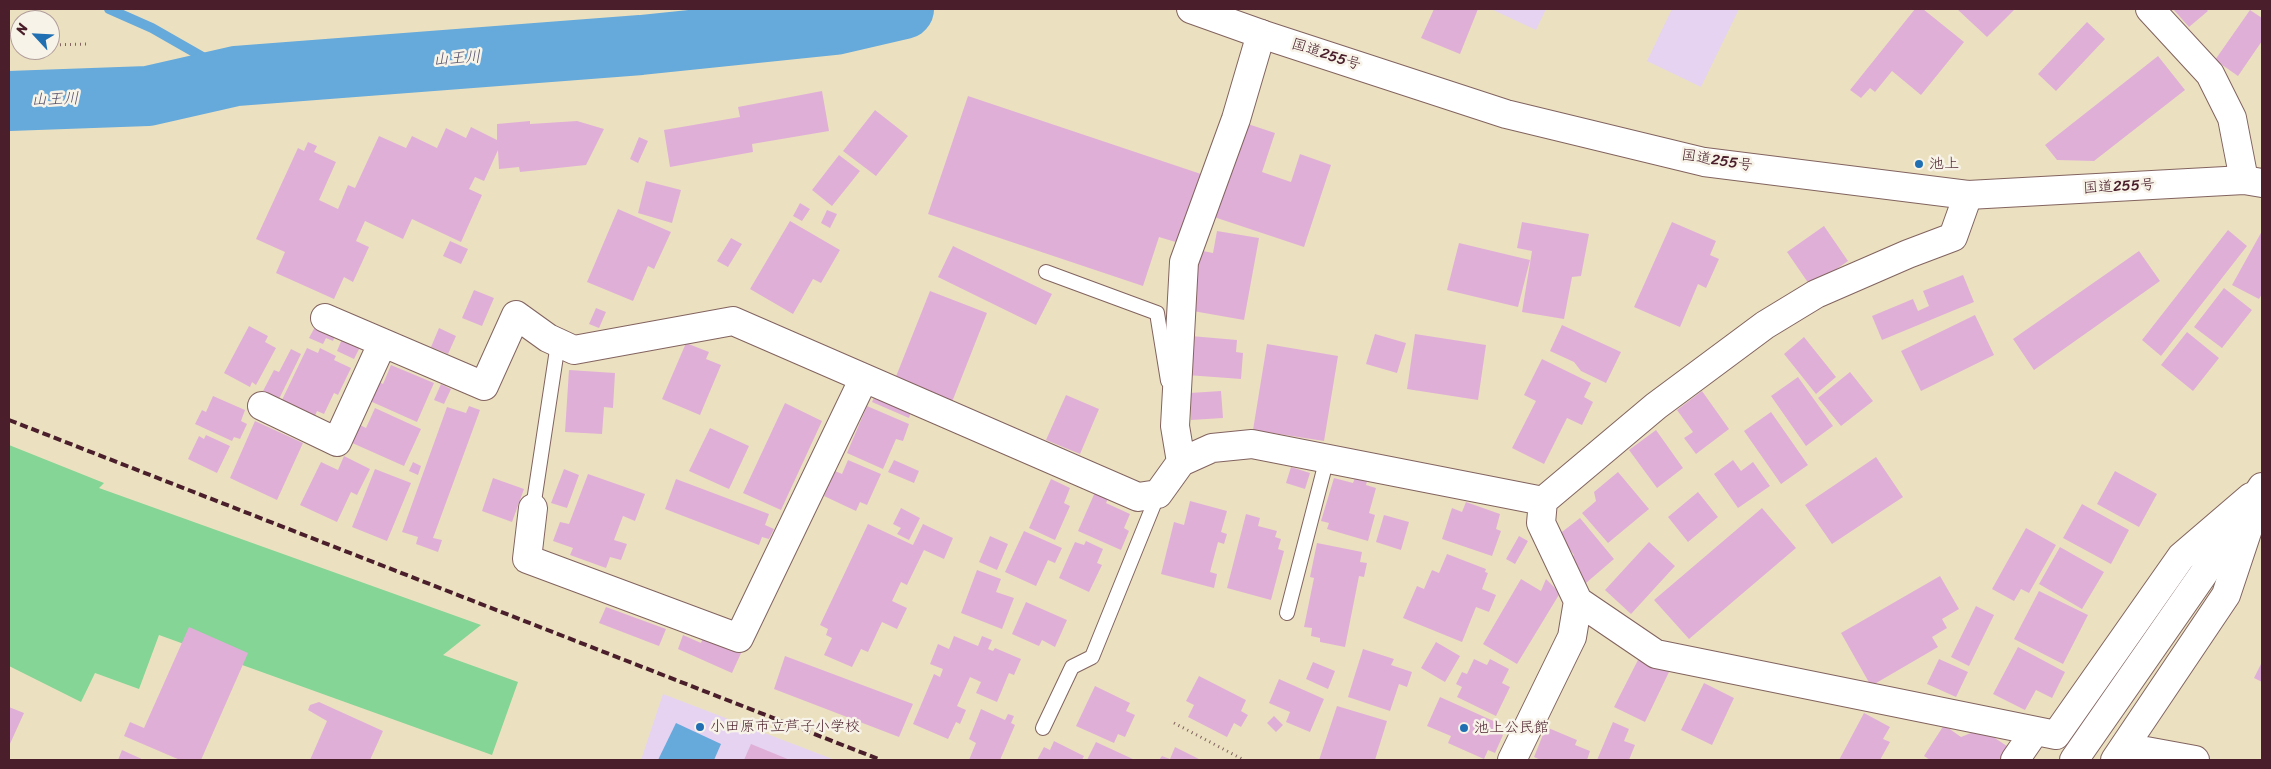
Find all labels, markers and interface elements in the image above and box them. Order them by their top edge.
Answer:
north arrow [10,10,60,60]
text: N [8,19,35,39]
street label: 国道255号 [1289,35,1363,75]
water label: 山王川 [432,48,482,70]
water label: 山王川 [31,90,79,110]
street label: 国道255号 [1680,146,1754,176]
place label: 池上 [1929,155,1959,173]
marker: 池上 [1913,158,1925,170]
street label: 国道255号 [2083,176,2155,198]
place label: 小田原市立芦子小学校 [710,718,860,736]
place label: 池上公民館 [1474,719,1549,737]
marker: 小田原市立芦子小学校 [694,721,706,733]
marker: 池上公民館 [1458,722,1470,734]

